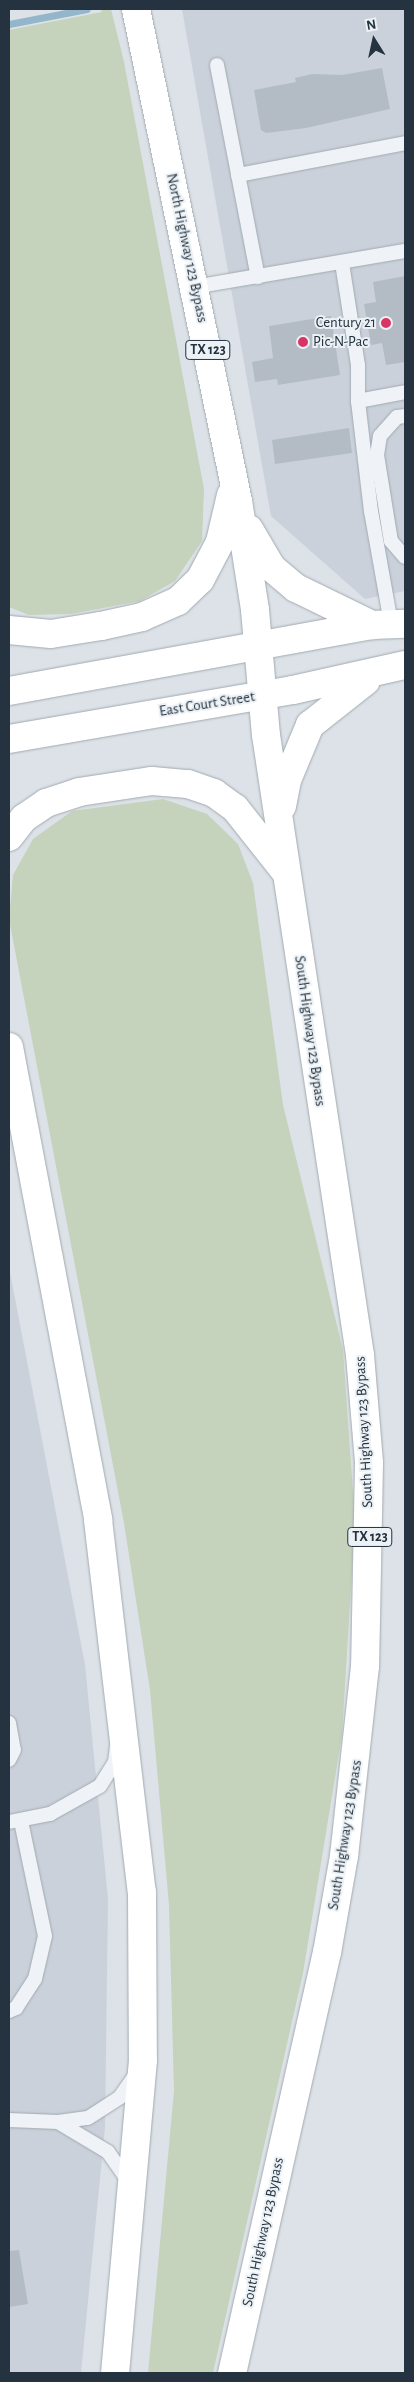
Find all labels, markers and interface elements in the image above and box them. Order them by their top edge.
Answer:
north arrow [349,15,399,65]
text: N [365,17,377,33]
street label: North Highway 123 Bypass [162,172,212,324]
place label: Century 21 [316,314,376,332]
marker: Century 21 [380,317,392,329]
place label: Pic-N-Pac [313,333,368,351]
marker: Pic-N-Pac [297,336,309,348]
road number: TX 123 [184,338,232,362]
street label: East Court Street [158,688,256,720]
street label: South Highway 123 Bypass [291,955,329,1107]
street label: South Highway 123 Bypass [351,1356,377,1508]
road number: TX 123 [346,1525,394,1548]
street label: South Highway 123 Bypass [324,1759,366,1911]
street label: South Highway 123 Bypass [238,2156,288,2308]

